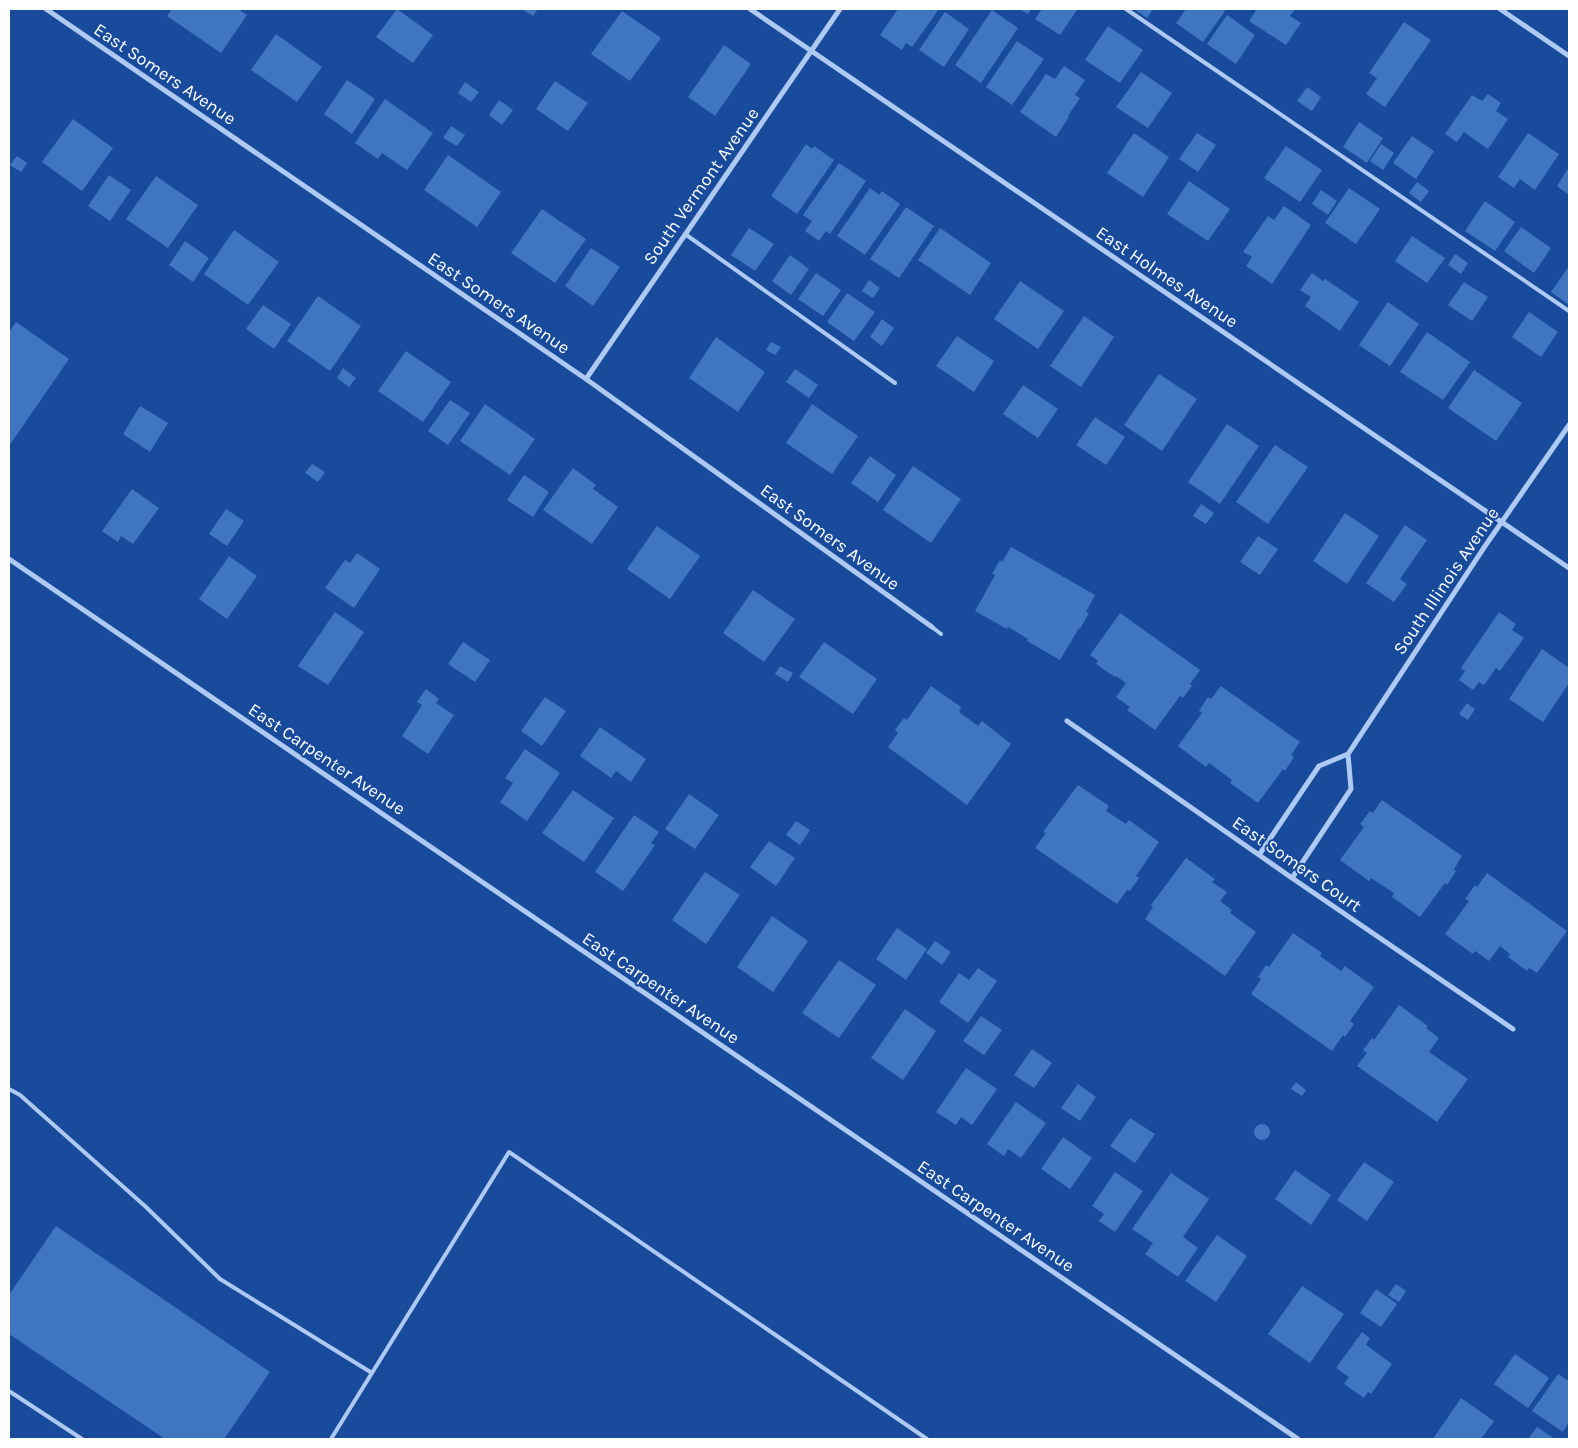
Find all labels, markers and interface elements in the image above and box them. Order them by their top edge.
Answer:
street label: East Somers Avenue [90,18,240,130]
street label: South Vermont Avenue [638,103,764,269]
street label: East Holmes Avenue [1092,221,1242,333]
street label: East Somers Avenue [424,247,574,359]
street label: East Somers Avenue [756,479,904,595]
street label: South Illinois Avenue [1388,503,1504,659]
street label: East Carpenter Avenue [244,698,410,820]
street label: East Somers Court [1228,811,1366,917]
street label: East Carpenter Avenue [578,927,744,1049]
street label: East Carpenter Avenue [913,1155,1079,1277]

